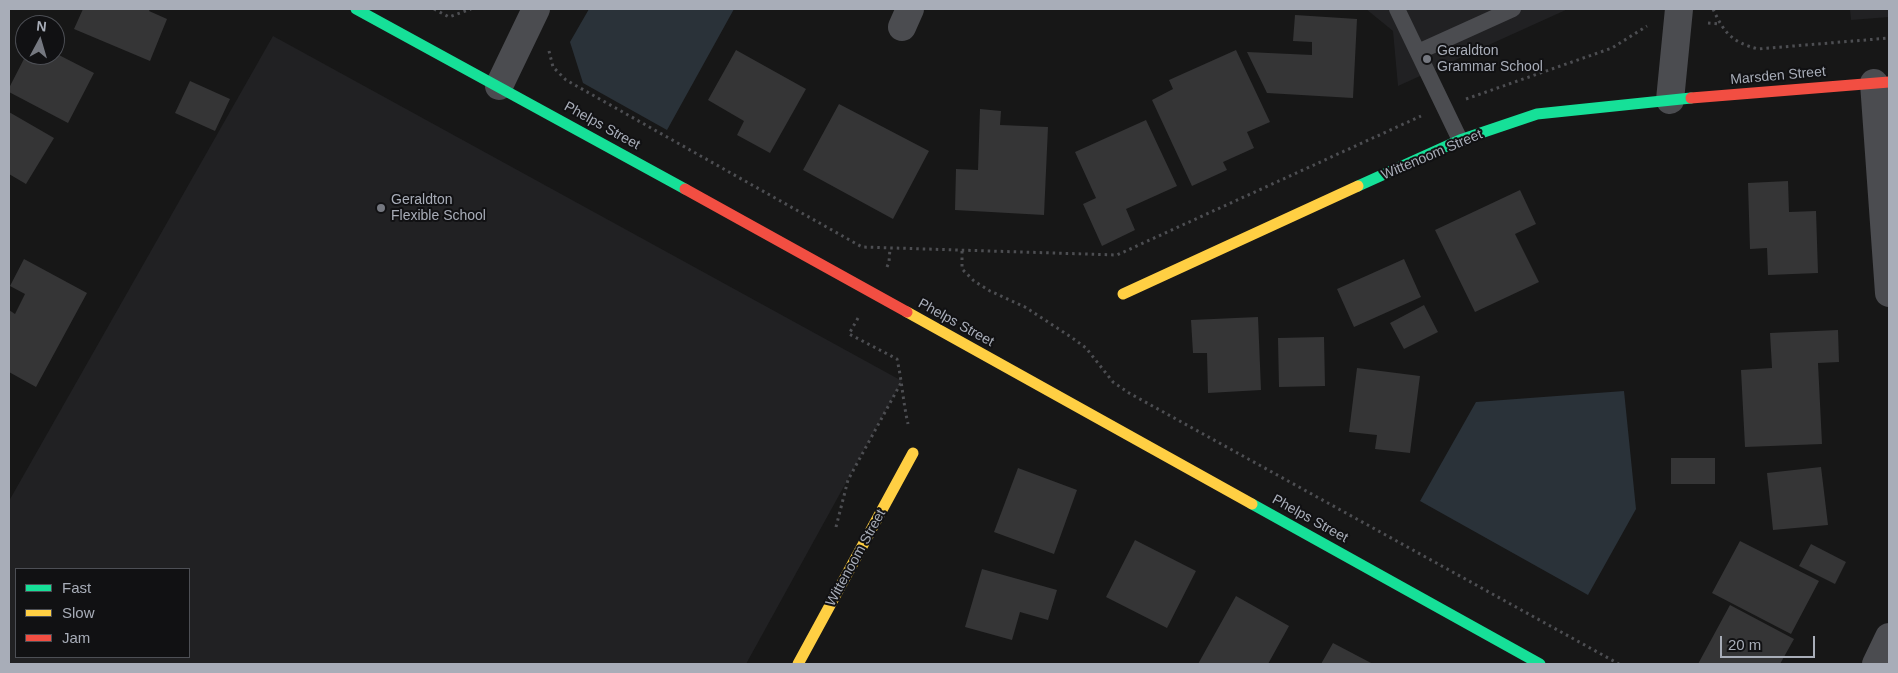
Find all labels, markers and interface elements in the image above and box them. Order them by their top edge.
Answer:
north arrow [15,15,65,65]
text: N [36,18,47,35]
place label: Geraldton Grammar School [1437,43,1543,75]
marker: Geraldton Grammar School [1421,53,1433,65]
street label: Marsden Street [1730,63,1826,89]
street label: Phelps Street [561,98,643,154]
street label: Wittenoom Street [1379,126,1485,184]
place label: Geraldton Flexible School [391,192,486,224]
marker: Geraldton Flexible School [375,202,387,214]
street label: Phelps Street [915,295,997,351]
street label: Phelps Street [1269,491,1351,547]
street label: Wittenoom Street [822,507,890,609]
legend [15,568,190,658]
text: Fast [62,579,91,596]
text: Slow [62,604,95,621]
scale bar [1723,626,1818,658]
text: Jam [62,629,90,646]
text: 20 m [1728,636,1761,653]

